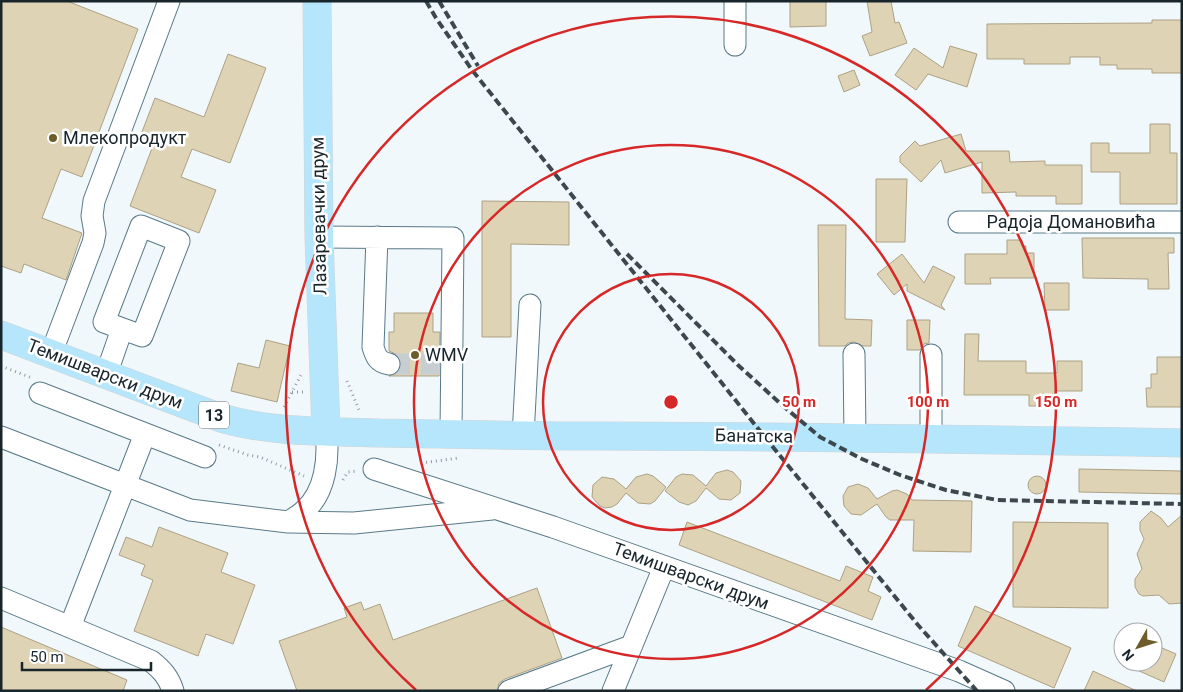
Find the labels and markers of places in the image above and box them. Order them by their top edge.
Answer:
place label: Млекопродукт [63,127,187,148]
marker: Млекопродукт [47,132,59,144]
place label: WMV [425,344,469,365]
marker: WMV [409,349,421,361]
centre of rings [662,393,680,411]

